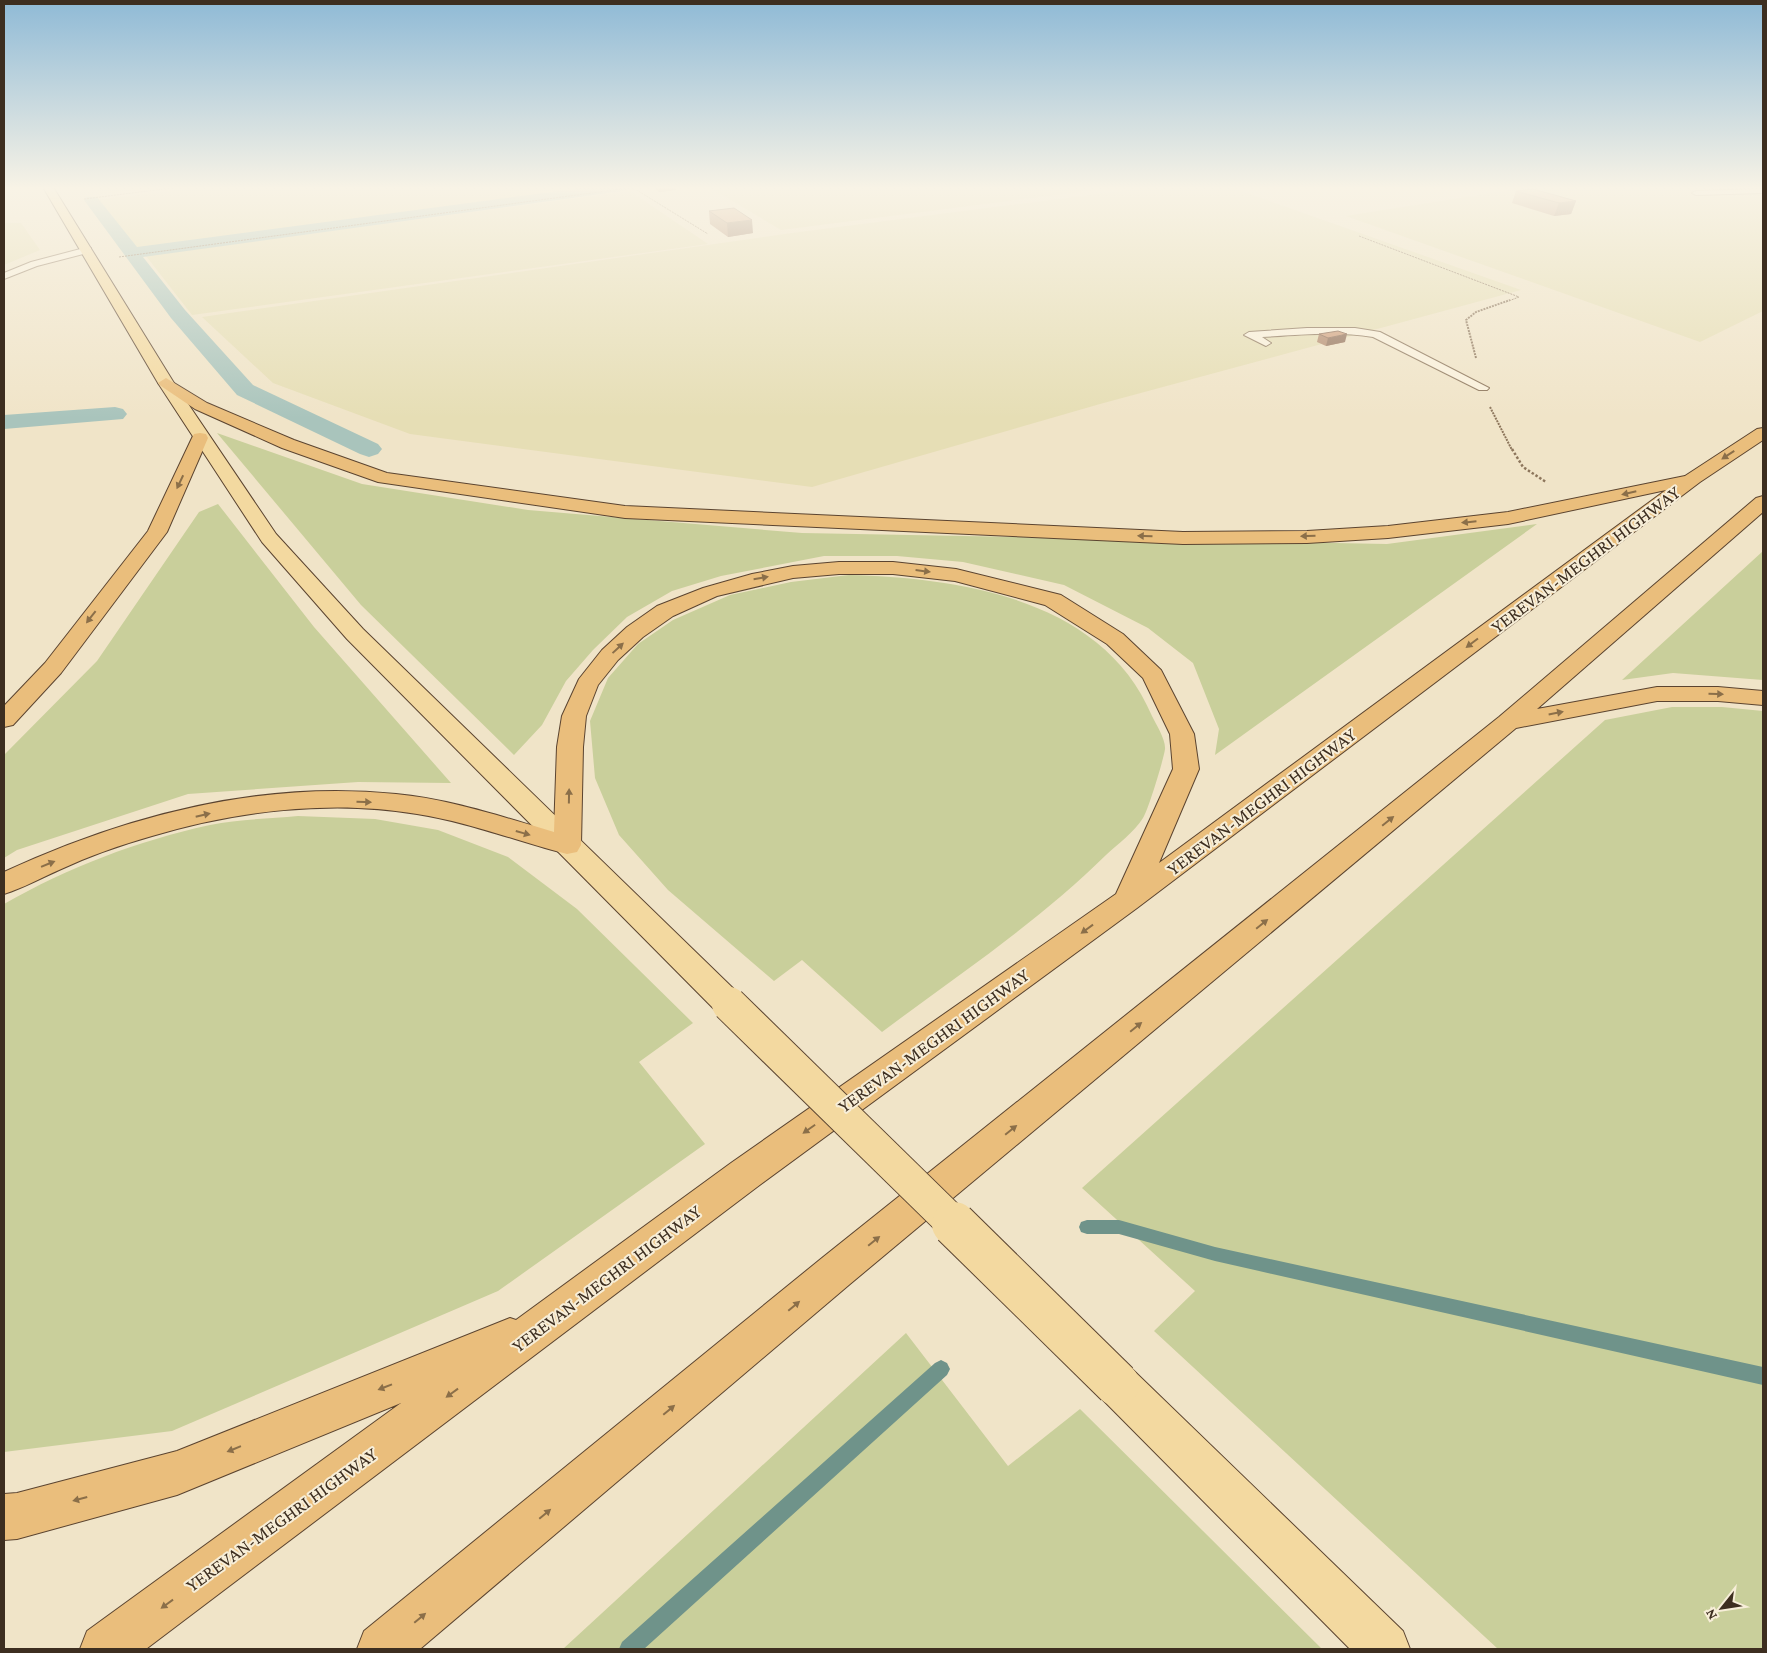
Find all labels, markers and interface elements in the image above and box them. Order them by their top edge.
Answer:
one-way arrow [1722,451,1735,460]
one-way arrow [176,475,184,489]
street label: YEREVAN-MEGHRI HIGHWAY [1487,481,1685,637]
one-way arrow [1622,489,1637,497]
one-way arrow [1461,519,1477,527]
one-way arrow [1137,532,1153,540]
one-way arrow [1299,533,1315,541]
one-way arrow [915,567,931,575]
one-way arrow [754,574,769,582]
one-way arrow [86,610,97,623]
one-way arrow [1466,638,1479,649]
one-way arrow [611,642,623,654]
one-way arrow [1708,690,1724,698]
one-way arrow [1548,709,1564,717]
street label: YEREVAN-MEGHRI HIGHWAY [1163,723,1361,879]
one-way arrow [565,788,573,804]
one-way arrow [356,798,372,806]
one-way arrow [195,811,210,819]
one-way arrow [1381,815,1394,826]
one-way arrow [515,829,530,837]
one-way arrow [41,859,55,867]
one-way arrow [1255,918,1268,929]
one-way arrow [1081,924,1094,934]
street label: YEREVAN-MEGHRI HIGHWAY [834,963,1034,1117]
one-way arrow [1130,1021,1143,1032]
one-way arrow [802,1124,816,1134]
one-way arrow [1004,1124,1017,1135]
street label: YEREVAN-MEGHRI HIGHWAY [508,1200,706,1356]
one-way arrow [868,1235,881,1246]
one-way arrow [788,1301,801,1312]
one-way arrow [378,1384,392,1392]
one-way arrow [446,1387,459,1398]
one-way arrow [663,1405,676,1416]
street label: YEREVAN-MEGHRI HIGHWAY [182,1442,382,1596]
one-way arrow [227,1445,241,1453]
one-way arrow [72,1495,87,1503]
one-way arrow [538,1508,550,1520]
north arrow [1697,1583,1747,1633]
one-way arrow [161,1598,174,1609]
text: N [1701,1606,1720,1623]
one-way arrow [413,1612,425,1624]

